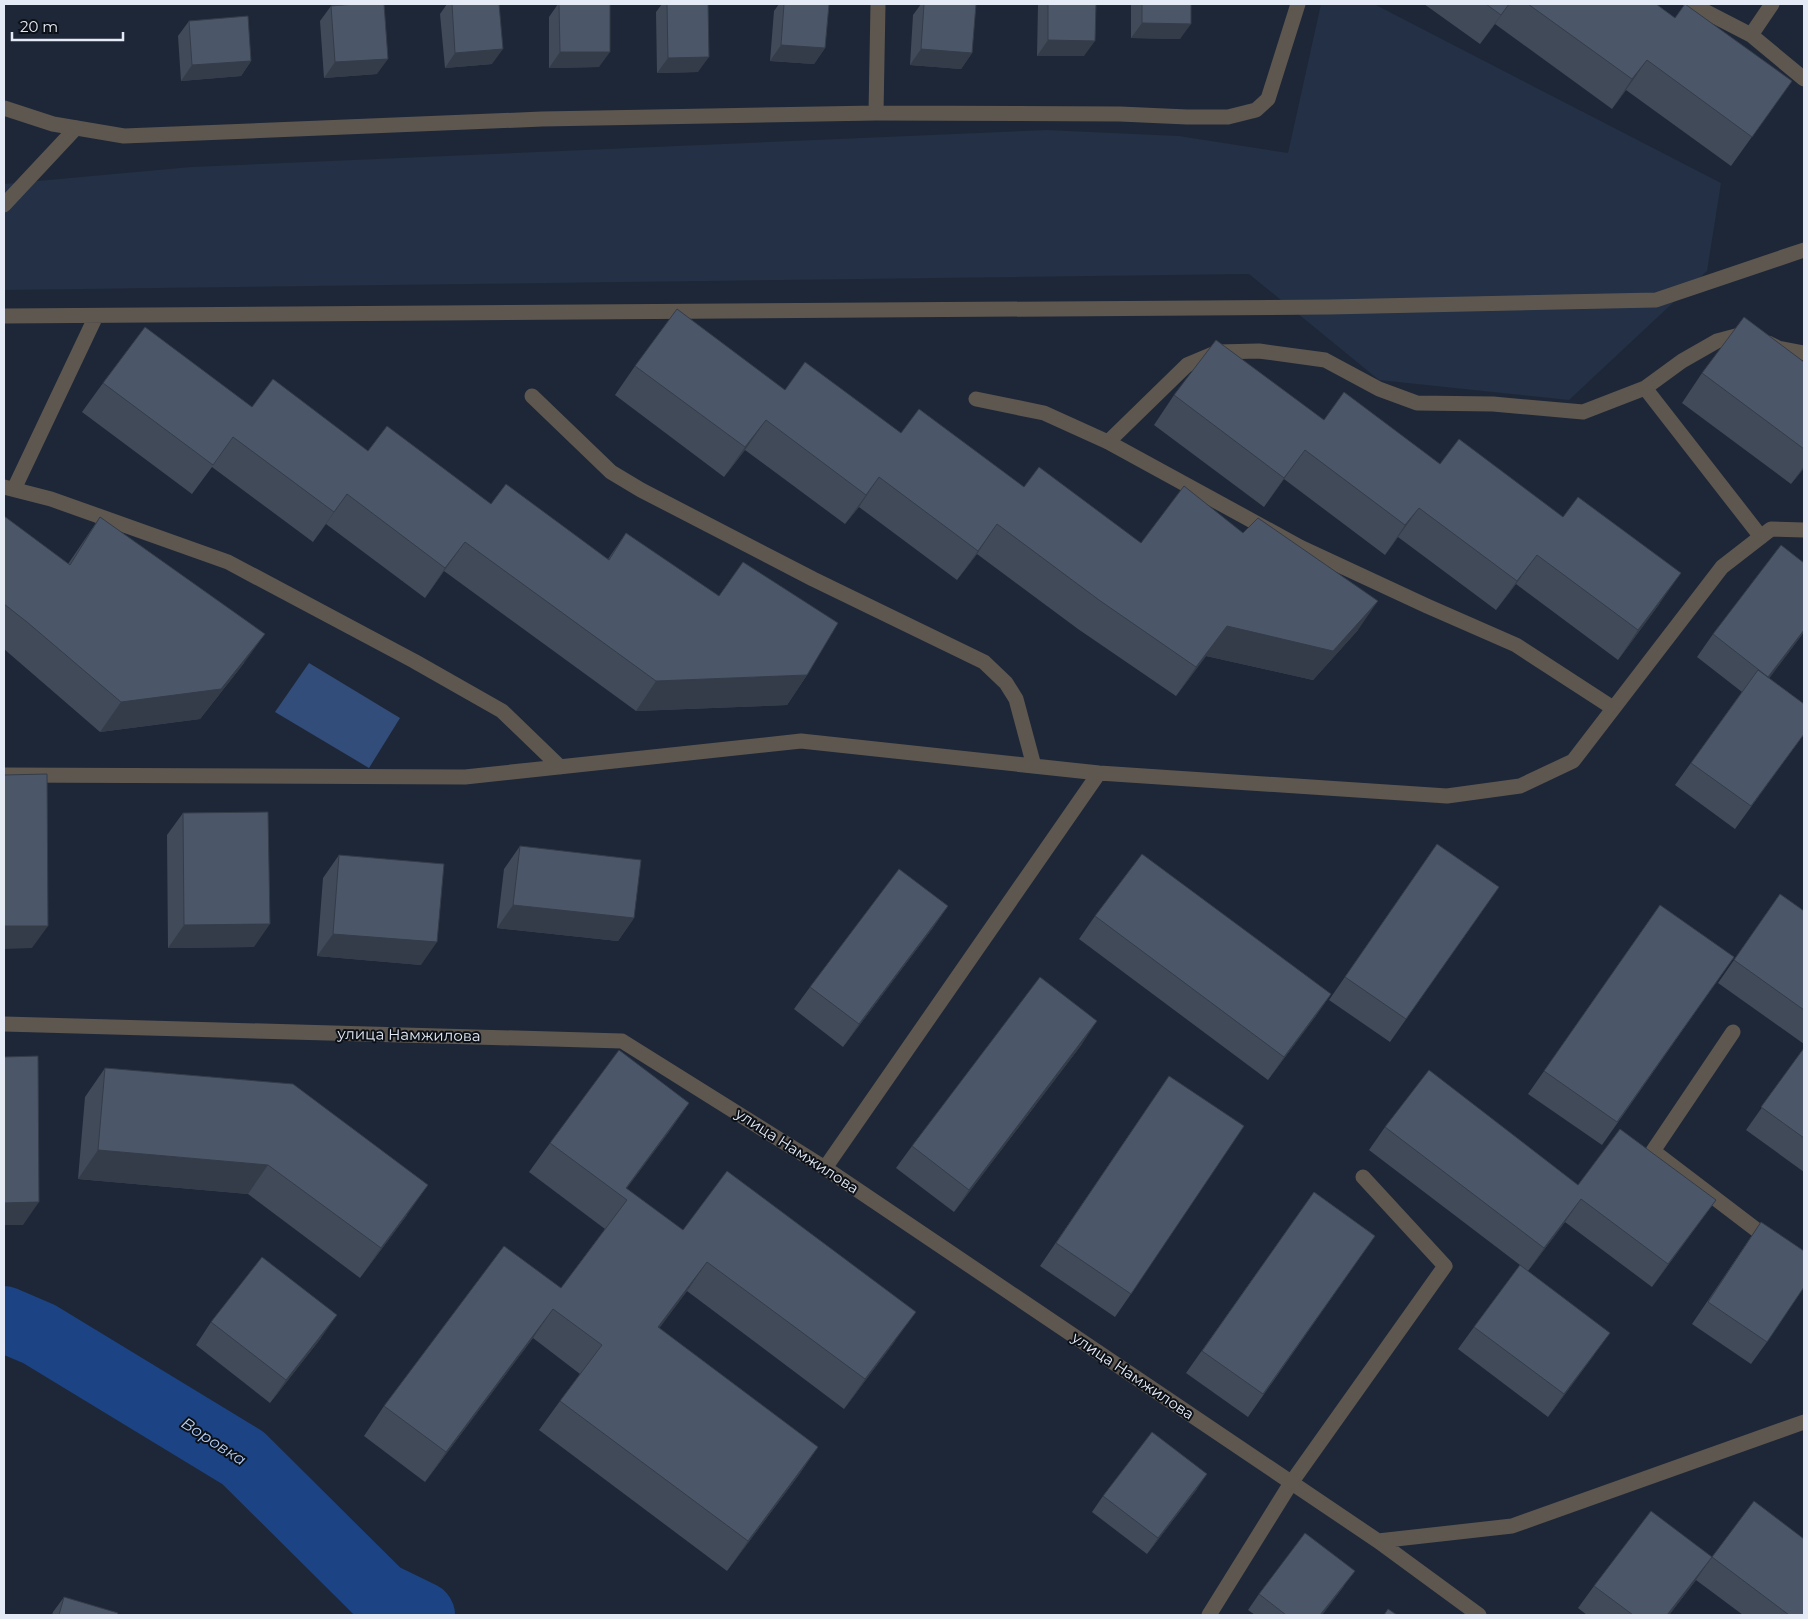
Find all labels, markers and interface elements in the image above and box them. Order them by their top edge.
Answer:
scale bar [12,10,124,42]
text: 20 m [20,17,58,36]
street label: улица Намжилова [336,1024,481,1045]
street label: улица Намжилова [731,1103,863,1198]
street label: улица Намжилова [1068,1327,1198,1424]
water label: Воровка [178,1413,250,1469]

